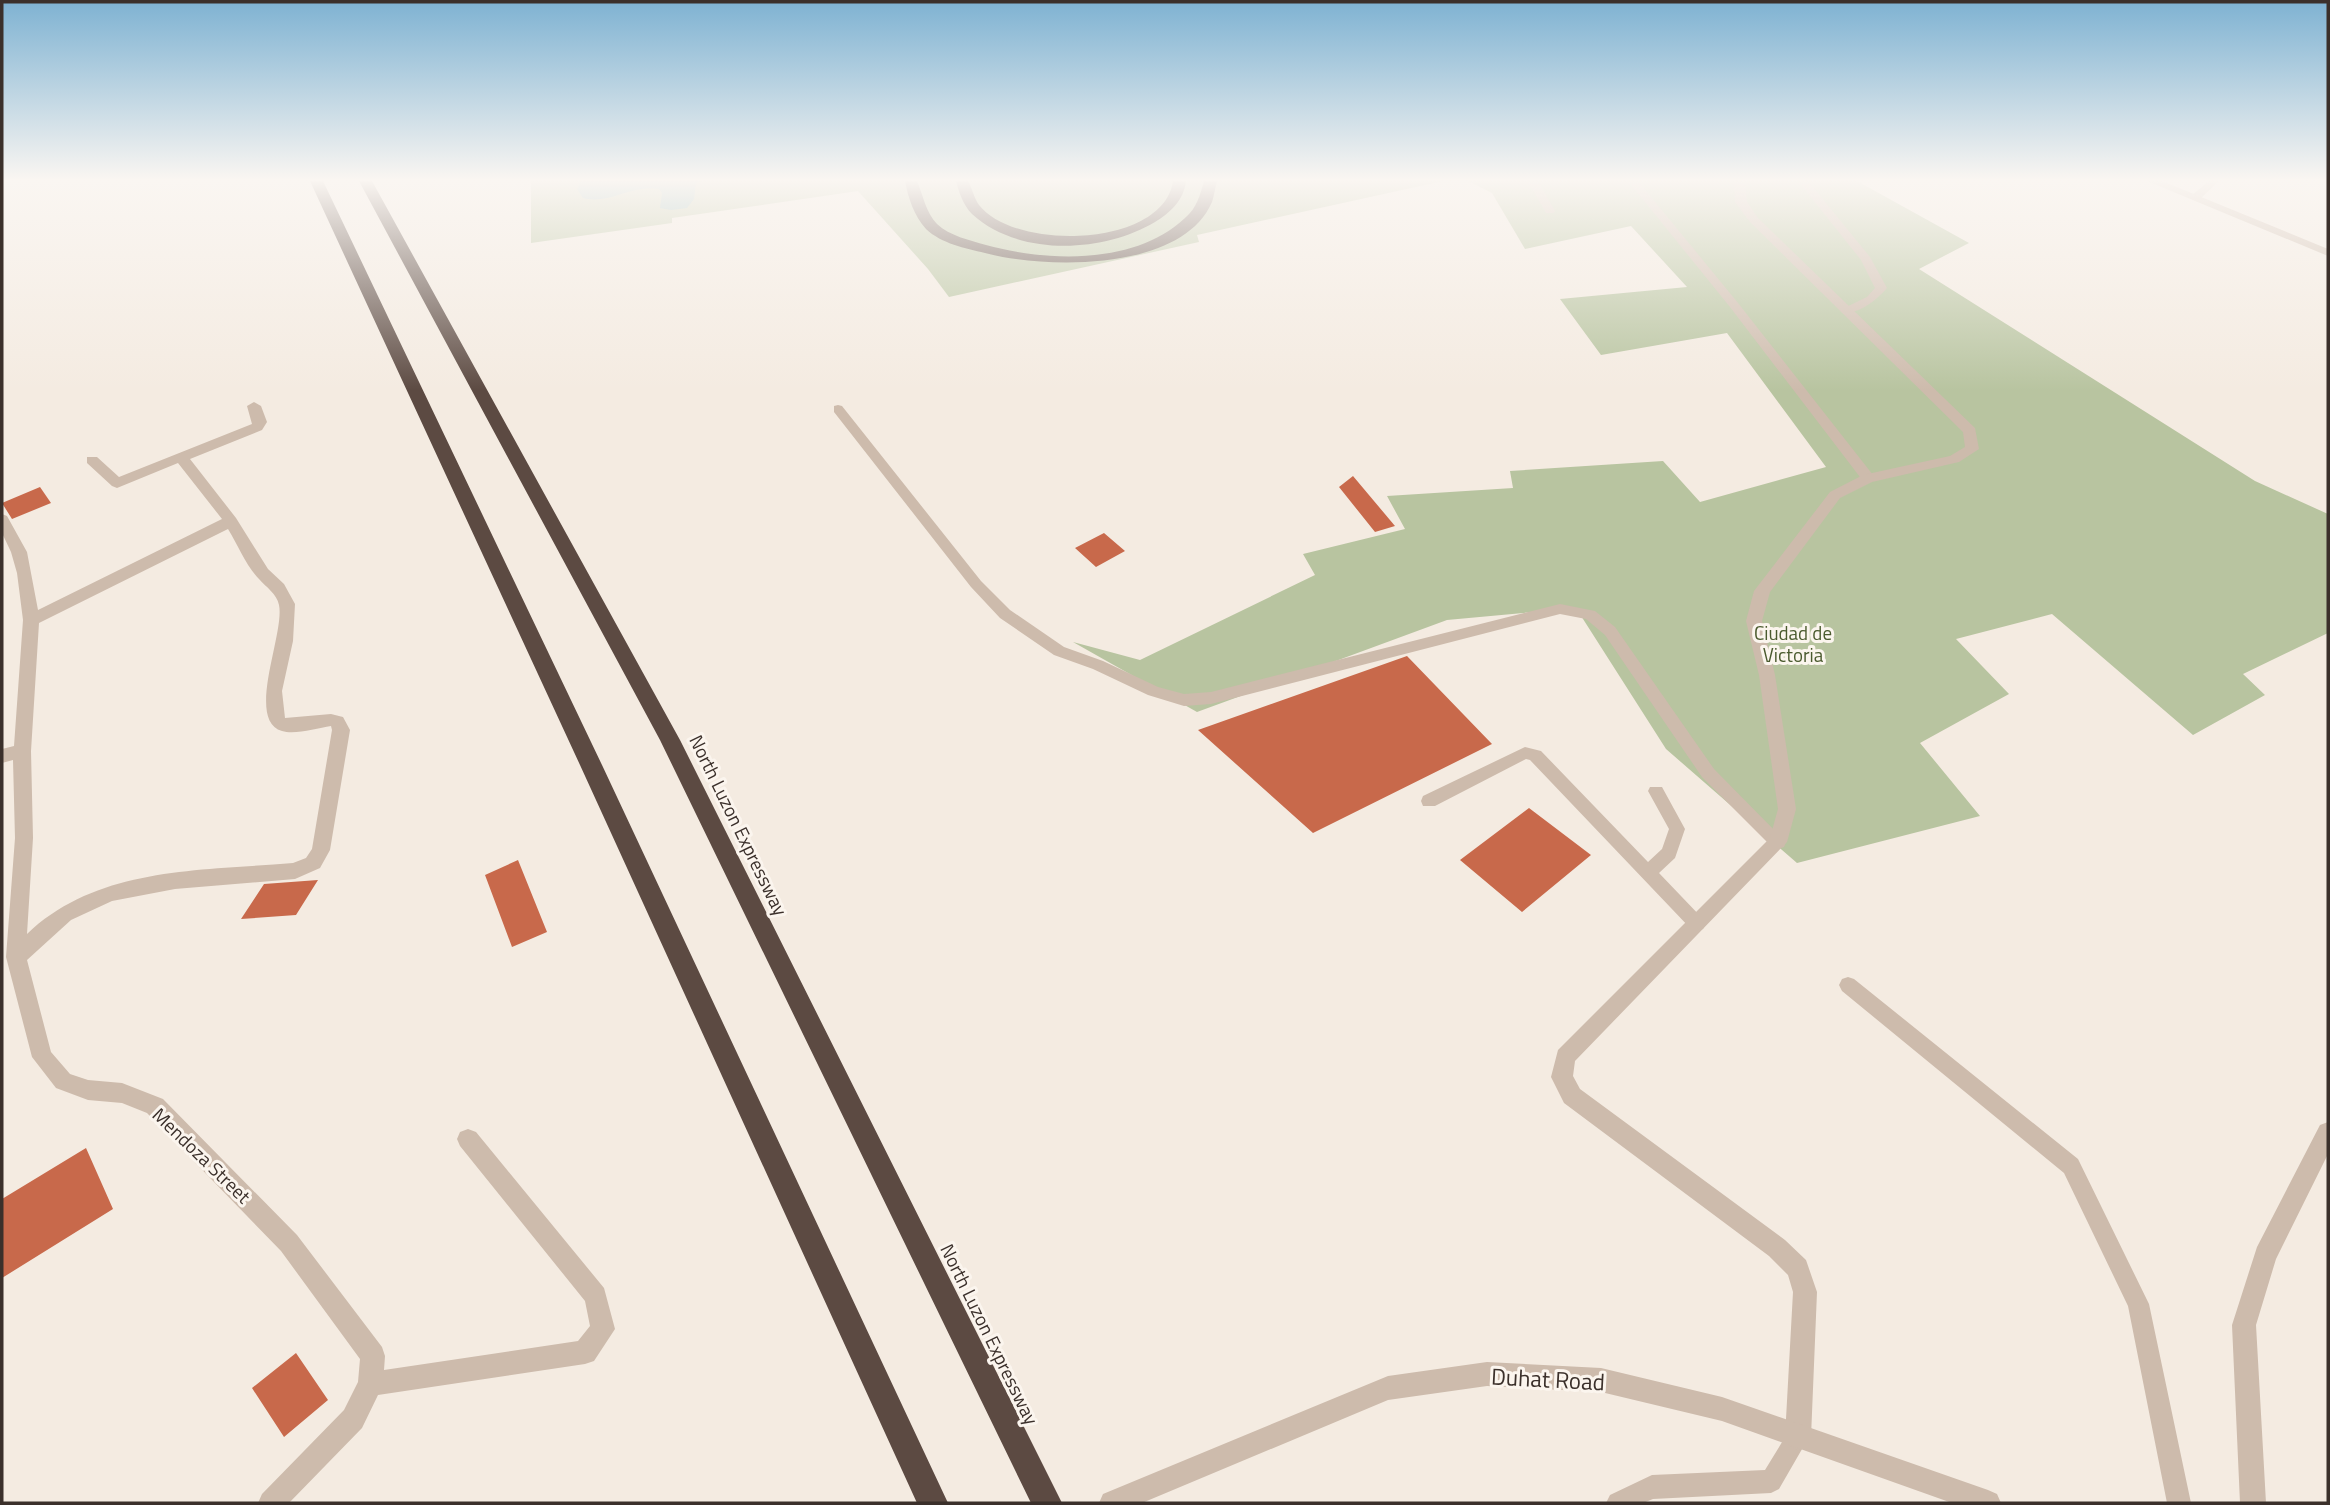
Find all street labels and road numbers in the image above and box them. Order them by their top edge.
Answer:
street label: North Luzon Expressway [683,730,795,920]
street label: Mendoza Street [146,1100,258,1210]
street label: North Luzon Expressway [934,1239,1046,1429]
street label: Duhat Road [1490,1359,1606,1399]

